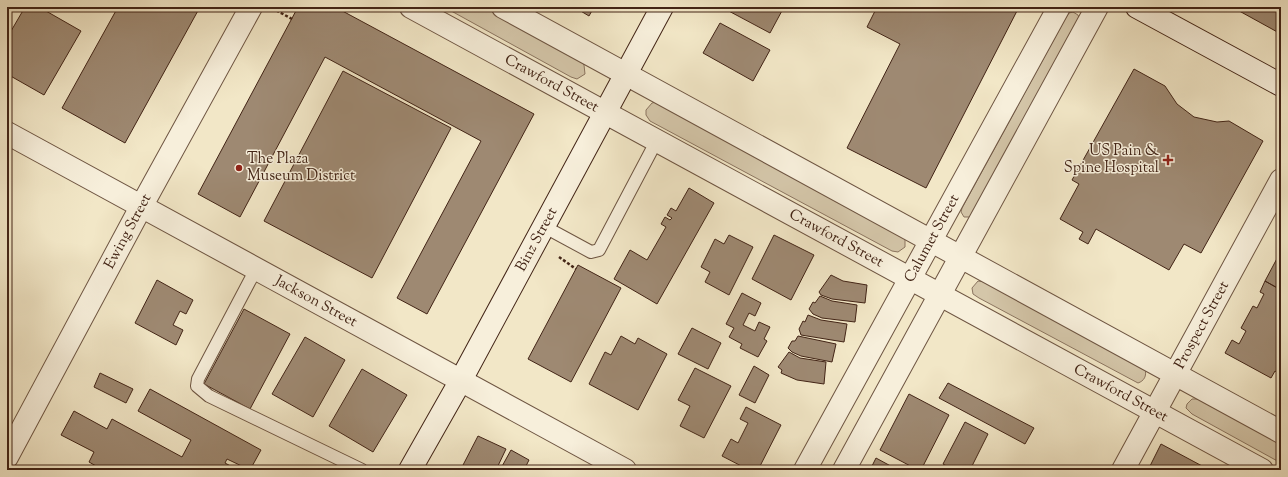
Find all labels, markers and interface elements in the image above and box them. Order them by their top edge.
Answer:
street label: Crawford Street [501,49,603,118]
place label: US Pain & Spine Hospital [1064,141,1160,179]
place label: The Plaza Museum District [247,149,355,187]
marker: US Pain & Spine Hospital [1162,154,1174,166]
marker: The Plaza Museum District [234,163,244,173]
street label: Ewing Street [99,190,157,273]
street label: Calumet Street [899,191,965,286]
street label: Binz Street [511,204,563,275]
street label: Crawford Street [785,204,887,273]
street label: Jackson Street [270,270,361,333]
street label: Prospect Street [1169,277,1234,373]
street label: Crawford Street [1070,359,1172,427]

